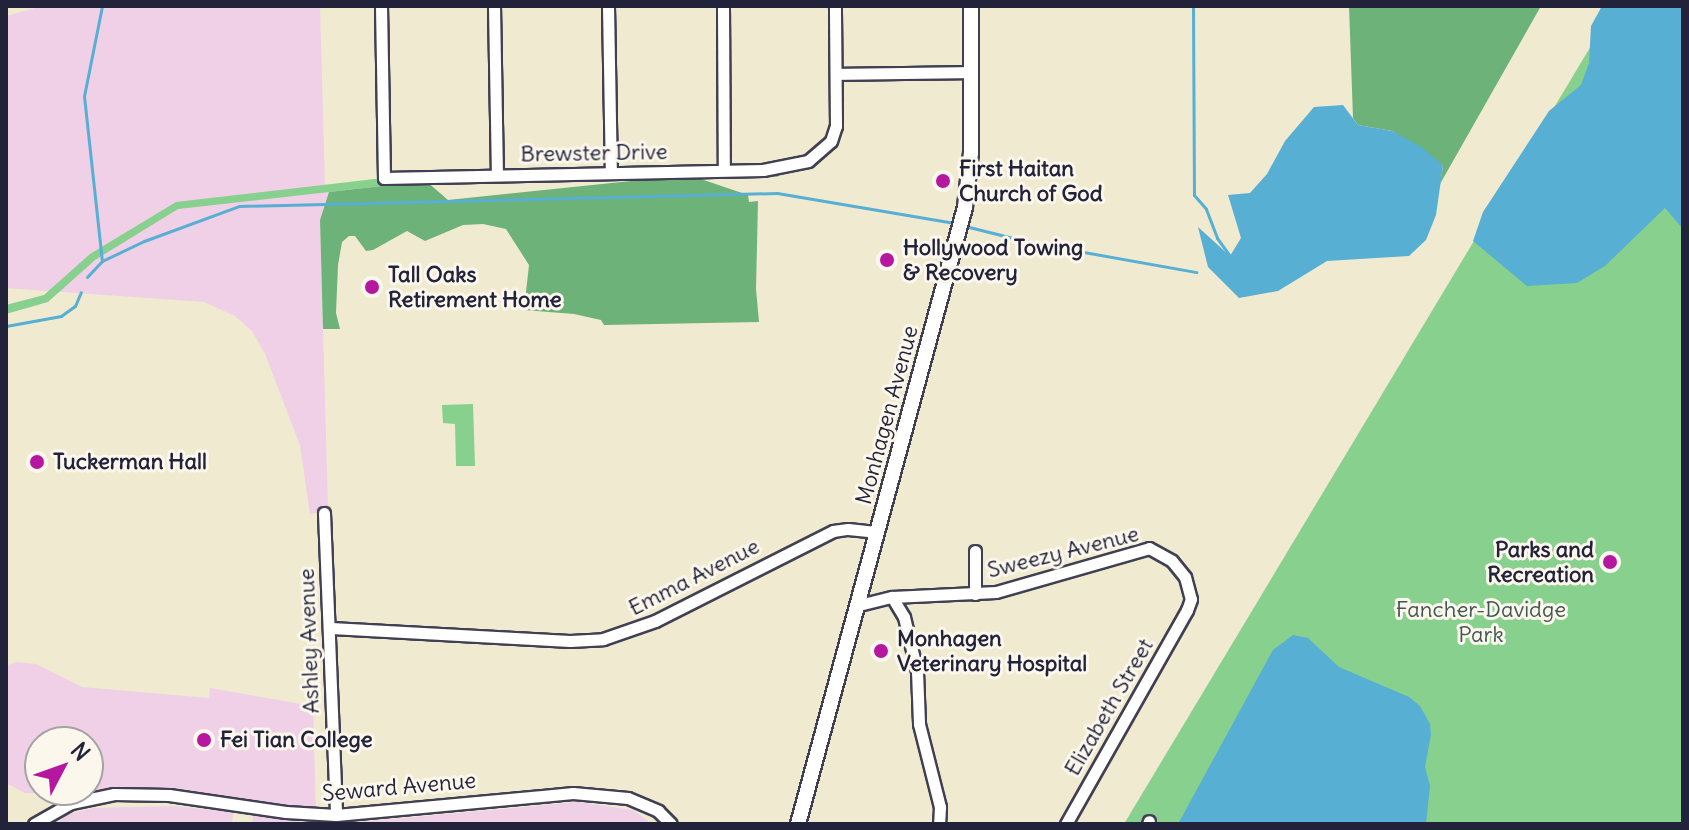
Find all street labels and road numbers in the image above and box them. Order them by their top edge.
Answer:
street label: Brewster Drive [520,139,668,167]
street label: Monhagen Avenue [850,323,924,507]
street label: Sweezy Avenue [985,520,1141,584]
street label: Emma Avenue [624,533,764,621]
street label: Ashley Avenue [293,568,325,714]
street label: Elizabeth Street [1059,634,1159,780]
street label: Seward Avenue [321,767,477,807]

